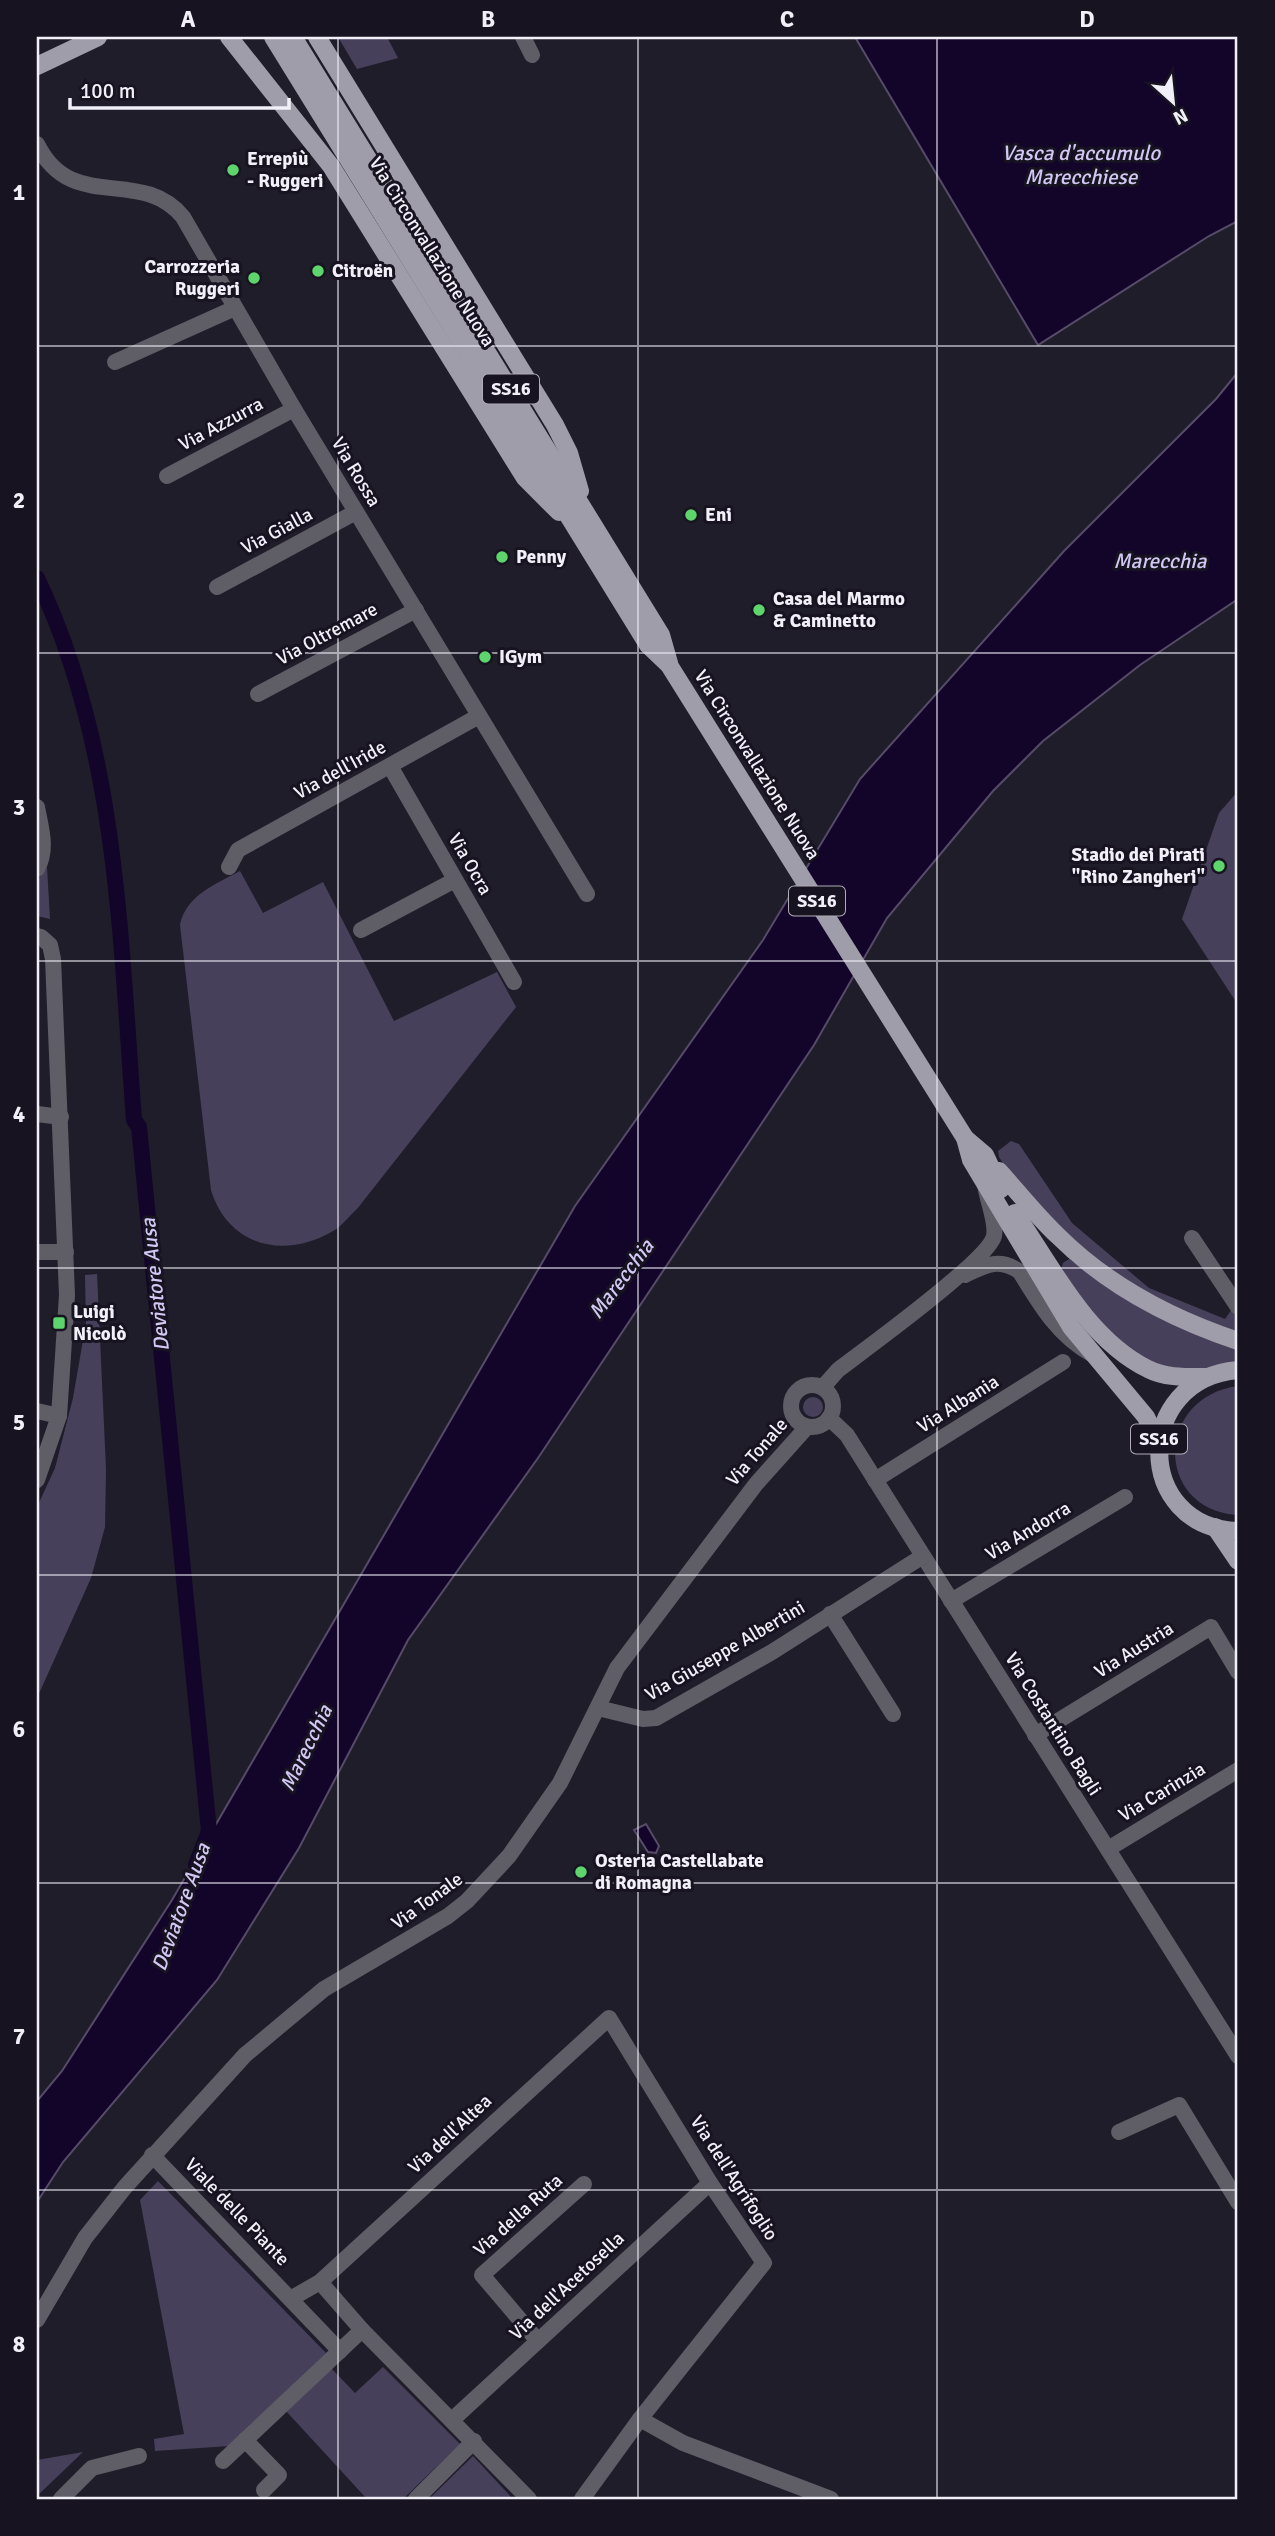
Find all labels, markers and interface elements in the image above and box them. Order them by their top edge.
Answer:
text: A [181,5,196,34]
text: B [481,5,495,34]
text: C [780,5,794,34]
text: D [1079,5,1095,34]
scale bar [70,66,289,110]
north arrow [1138,66,1208,136]
text: 100 m [80,78,135,104]
text: N [1169,103,1192,130]
water label: Vasca d'accumulo Marecchiese [1002,140,1161,190]
place label: Errepiù - Ruggeri [247,147,323,193]
street label: Via Circonvallazione Nuova [364,153,500,351]
marker: Errepiù - Ruggeri [225,162,241,178]
text: 1 [13,178,25,207]
place label: Carrozzeria Ruggeri [144,255,240,301]
place label: Citroën [332,259,393,283]
marker: Citroën [310,263,326,279]
marker: Carrozzeria Ruggeri [246,270,262,286]
road number: SS16 [483,374,539,404]
street label: Via Azzurra [175,392,267,456]
street label: Via Rossa [326,433,386,511]
text: 2 [13,486,25,515]
street label: Via Gialla [237,502,317,560]
place label: Eni [705,503,732,527]
marker: Eni [683,507,699,523]
place label: Penny [516,545,567,569]
water label: Marecchia [1114,548,1208,574]
marker: Penny [494,549,510,565]
place label: Casa del Marmo & Caminetto [773,587,905,633]
street label: Via Oltremare [272,597,382,671]
marker: Casa del Marmo & Caminetto [751,602,767,618]
place label: IGym [499,645,542,669]
marker: IGym [477,649,493,665]
street label: Via Circonvallazione Nuova [689,666,825,864]
street label: Via dell'Iride [290,735,390,805]
text: 3 [13,793,25,822]
street label: Via Ocra [443,829,497,899]
place label: Stadio dei Pirati "Rino Zangheri" [1072,843,1205,889]
marker: Stadio dei Pirati "Rino Zangheri" [1211,858,1227,874]
road number: SS16 [789,887,845,916]
text: 4 [13,1100,25,1129]
water label: Deviatore Ausa [135,1216,175,1353]
water label: Marecchia [583,1233,660,1324]
place label: Luigi Nicolò [73,1300,126,1346]
marker: Luigi Nicolò [51,1315,67,1331]
street label: Via Albania [913,1370,1003,1438]
text: 5 [13,1408,25,1437]
street label: Via Tonale [721,1413,793,1491]
road number: SS16 [1131,1424,1187,1454]
street label: Via Andorra [981,1496,1075,1566]
street label: Via Giuseppe Albertini [641,1595,809,1707]
street label: Via Austria [1090,1616,1178,1684]
street label: Via Costantino Bagli [999,1648,1107,1800]
water label: Marecchia [274,1699,339,1795]
text: 6 [13,1715,25,1744]
street label: Via Carinzia [1114,1757,1210,1827]
water label: Deviatore Ausa [146,1838,217,1974]
place label: Osteria Castellabate di Romagna [595,1849,764,1895]
marker: Osteria Castellabate di Romagna [573,1864,589,1880]
street label: Via Tonale [387,1867,467,1935]
text: 7 [13,2022,25,2051]
street label: Via dell'Altea [403,2089,497,2179]
street label: Via dell'Agrifoglio [685,2111,783,2245]
street label: Viale delle Piante [179,2153,295,2271]
street label: Via della Ruta [468,2169,568,2261]
street label: Via dell'Acetosella [505,2227,629,2345]
text: 8 [13,2330,25,2359]

